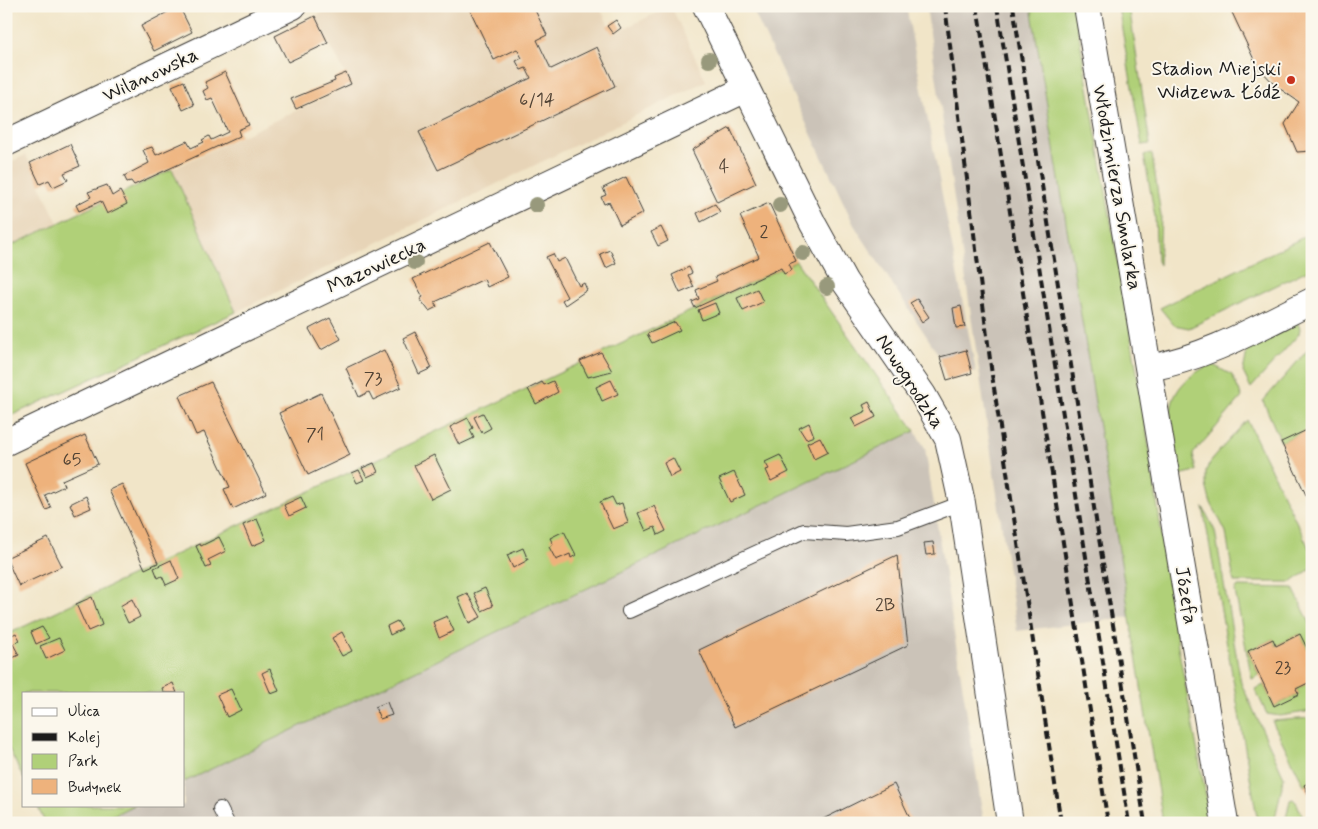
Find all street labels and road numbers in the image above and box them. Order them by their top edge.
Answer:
street label: Wilanowska [98,41,203,109]
street label: Włodzimierza Smolarka [1085,83,1148,292]
street label: Mazowiecka [323,232,430,301]
street label: Nowogrodzka [868,329,951,435]
street label: Józefa [1168,564,1203,626]

